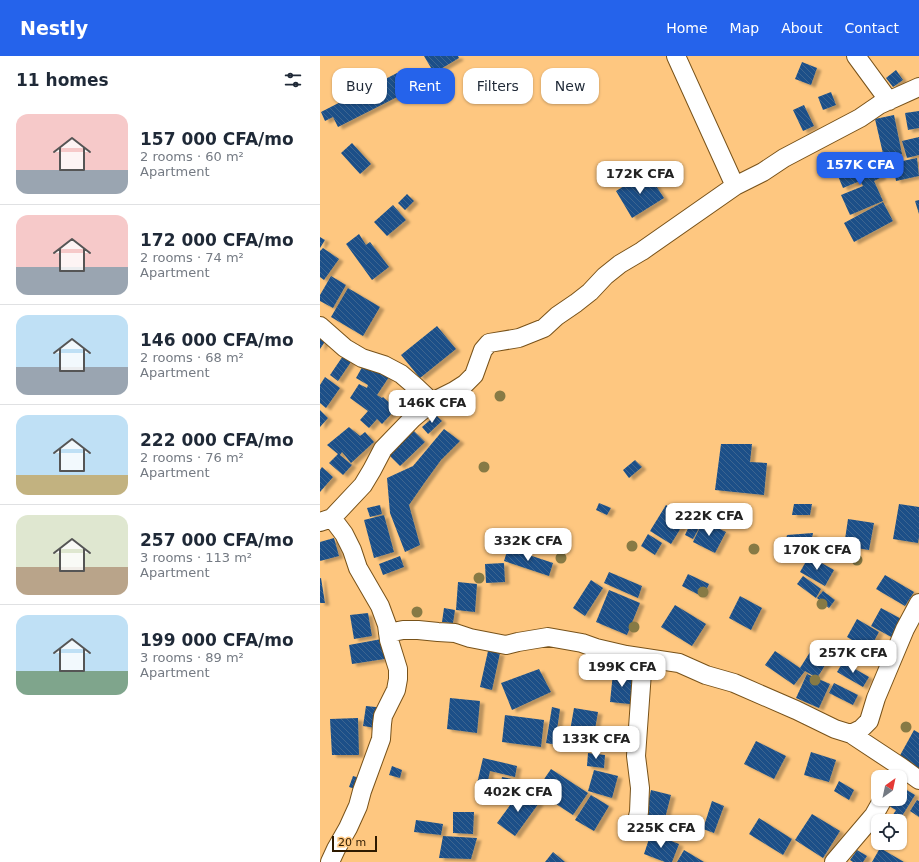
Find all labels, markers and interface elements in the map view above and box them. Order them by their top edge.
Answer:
text: Nestly [20,17,88,39]
text: Home [666,20,708,36]
text: Map [730,20,759,36]
text: About [781,20,823,36]
text: Contact [845,20,899,36]
chip: Buy [332,68,387,104]
chip: Rent [395,68,455,104]
chip: Filters [463,68,533,104]
chip: New [541,68,599,104]
icon: filters [282,69,304,91]
text: 11 homes [16,70,109,90]
text: 157 000 CFA/mo [140,129,294,149]
icon: home [48,130,96,178]
text: 2 rooms · 60 m² [140,149,244,164]
pin: 157K CFA [819,152,901,186]
text: 157K CFA [826,157,894,172]
pin: 172K CFA [599,161,681,195]
text: Apartment [140,164,210,179]
text: 172K CFA [606,166,674,181]
text: 172 000 CFA/mo [140,230,294,250]
icon: home [48,231,96,279]
text: 2 rooms · 74 m² [140,250,244,265]
text: Apartment [140,265,210,280]
text: 146 000 CFA/mo [140,330,294,350]
icon: home [48,331,96,379]
text: 2 rooms · 68 m² [140,350,244,365]
text: Apartment [140,365,210,380]
pin: 146K CFA [391,390,473,424]
text: 146K CFA [398,395,466,410]
text: 222 000 CFA/mo [140,430,294,450]
icon: home [48,431,96,479]
text: 2 rooms · 76 m² [140,450,244,465]
text: Apartment [140,465,210,480]
pin: 222K CFA [668,503,750,537]
text: 222K CFA [675,508,743,523]
pin: 332K CFA [487,528,569,562]
text: 257 000 CFA/mo [140,530,294,550]
icon: home [48,531,96,579]
text: 332K CFA [494,533,562,548]
pin: 170K CFA [776,537,858,571]
text: 170K CFA [783,542,851,557]
text: 3 rooms · 113 m² [140,550,252,565]
text: Apartment [140,565,210,580]
text: 199 000 CFA/mo [140,630,294,650]
icon: home [48,631,96,679]
pin: 257K CFA [812,640,894,674]
text: 257K CFA [819,645,887,660]
text: 3 rooms · 89 m² [140,650,244,665]
pin: 199K CFA [581,654,663,688]
text: 199K CFA [588,659,656,674]
text: Apartment [140,665,210,680]
pin: 133K CFA [555,726,637,760]
text: 133K CFA [562,731,630,746]
north arrow [871,770,907,806]
map controls [871,770,907,850]
pin: 402K CFA [477,779,559,813]
text: 402K CFA [484,784,552,799]
button: locate [871,814,907,850]
pin: 225K CFA [620,815,702,849]
text: 225K CFA [627,820,695,835]
scale bar [332,834,377,853]
text: 20 m [338,836,366,849]

